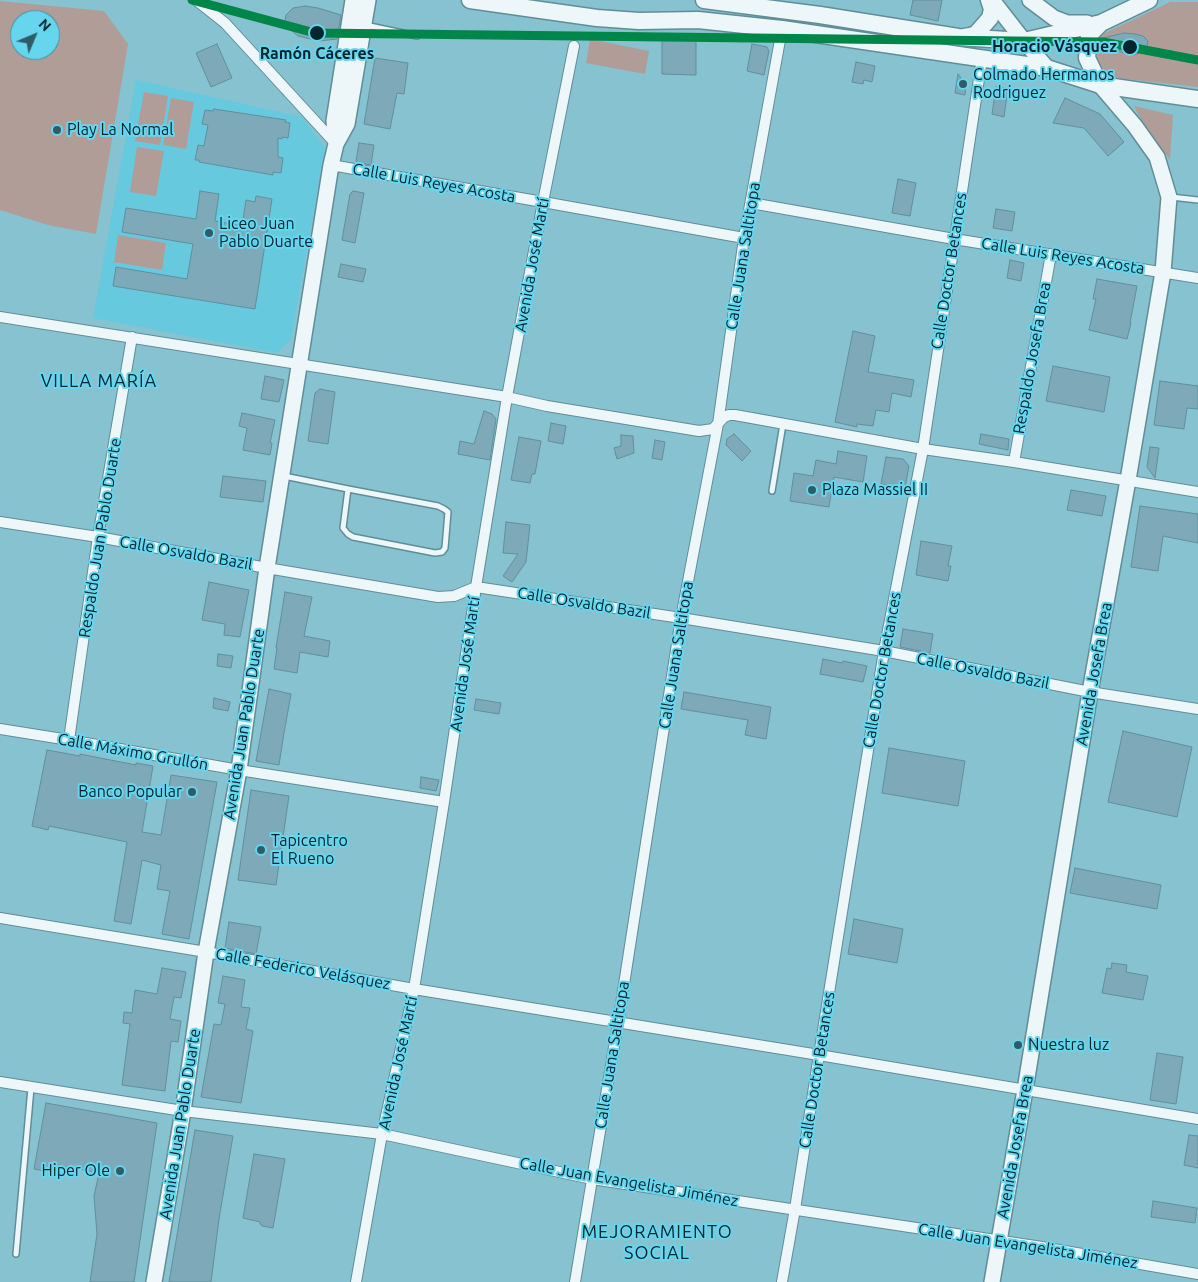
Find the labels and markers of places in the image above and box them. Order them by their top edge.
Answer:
marker: Ramón Cáceres [308,24,326,42]
place label: Horacio Vásquez [992,37,1117,57]
marker: Horacio Vásquez [1121,38,1139,56]
place label: Ramón Cáceres [260,44,374,64]
place label: Colmado Hermanos Rodriguez [973,65,1114,103]
marker: Colmado Hermanos Rodriguez [957,78,969,90]
place label: Play La Normal [67,120,173,140]
marker: Play La Normal [51,124,63,136]
place label: Liceo Juan Pablo Duarte [219,214,313,252]
marker: Liceo Juan Pablo Duarte [203,227,215,239]
place label: Plaza Massiel II [822,480,928,500]
marker: Plaza Massiel II [806,484,818,496]
place label: Banco Popular [78,782,182,802]
marker: Banco Popular [186,786,198,798]
place label: Tapicentro El Rueno [271,831,348,869]
marker: Tapicentro El Rueno [255,844,267,856]
place label: Nuestra luz [1028,1035,1109,1055]
marker: Nuestra luz [1012,1039,1024,1051]
place label: Hiper Ole [42,1161,110,1181]
marker: Hiper Ole [114,1165,126,1177]

